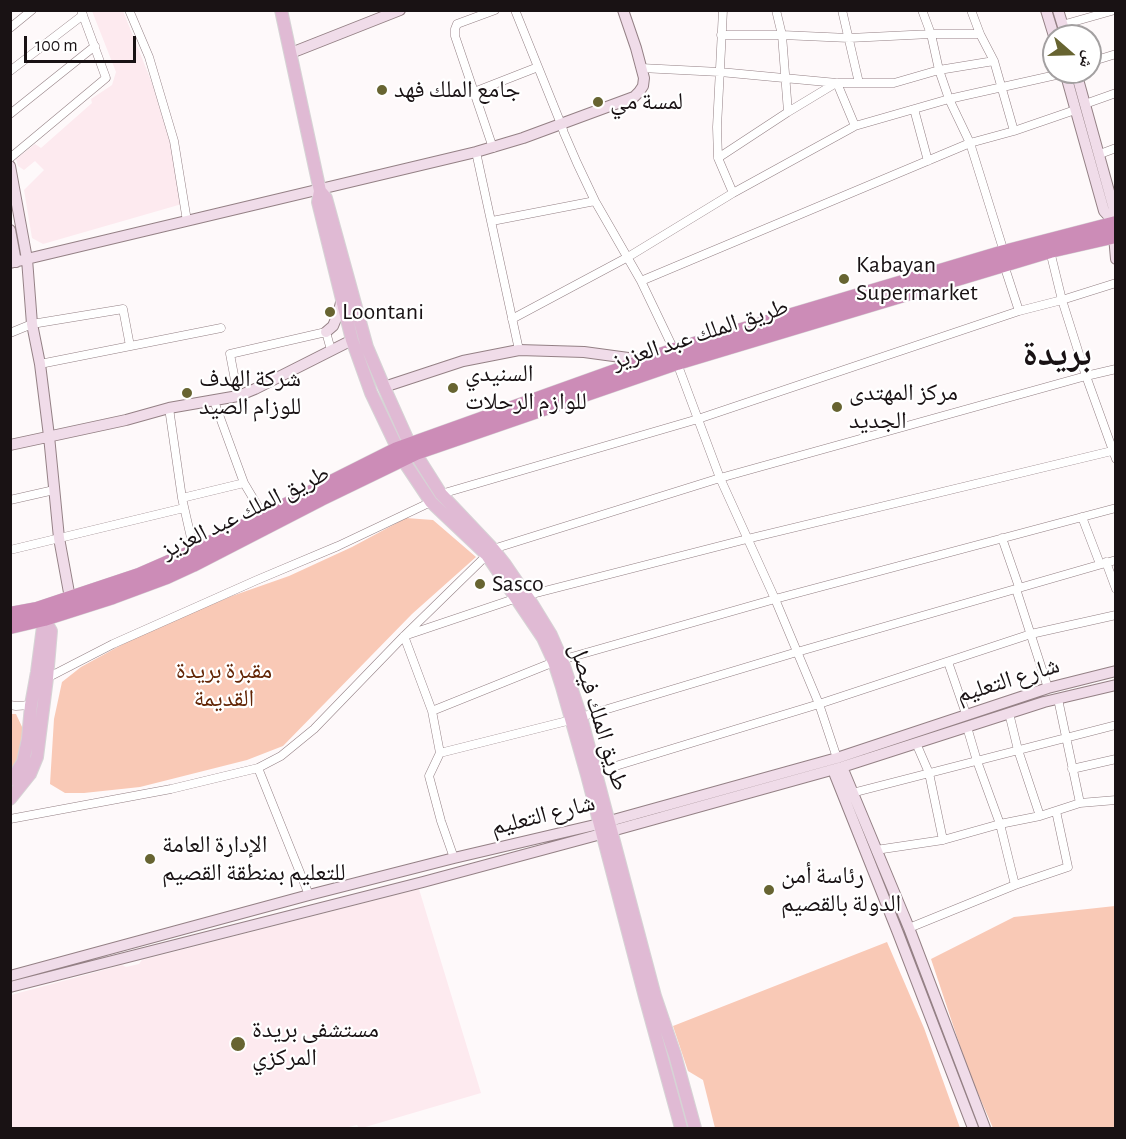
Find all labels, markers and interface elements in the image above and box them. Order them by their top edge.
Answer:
scale bar [27,24,140,62]
north arrow [1042,24,1102,84]
text: 100 m [35,37,78,55]
text: ش [1077,49,1097,70]
place label: جامع الملك فهد [394,76,521,104]
marker: جامع الملك فهد [375,83,389,97]
place label: لمسة مي [610,88,683,116]
marker: لمسة مي [591,95,605,109]
place label: Kabayan Supermarket [856,251,978,307]
marker: Kabayan Supermarket [837,272,851,286]
street label: طريق الملك عبد العزيز [608,292,792,376]
place label: Loontani [342,298,424,326]
marker: Loontani [323,305,337,319]
district label: بريدة [1022,332,1092,376]
place label: السنيدي للوازم الرحلات [465,360,587,416]
place label: شركة الهدف للوزام الصيد [199,365,301,421]
place label: مركز المهتدى الجديد [849,379,958,435]
marker: السنيدي للوازم الرحلات [446,381,460,395]
marker: شركة الهدف للوزام الصيد [180,386,194,400]
marker: مركز المهتدى الجديد [830,400,844,414]
street label: طريق الملك عبد العزيز [156,459,334,565]
place label: Sasco [492,570,544,598]
marker: Sasco [473,577,487,591]
street label: طريق الملك فيصل [563,640,635,794]
street label: شارع التعليم [953,651,1063,709]
park label: مقبرة بريدة القديمة [176,657,272,713]
street label: شارع التعليم [488,788,598,842]
place label: الإدارة العامة للتعليم بمنطقة القصيم [162,831,345,887]
marker: الإدارة العامة للتعليم بمنطقة القصيم [143,852,157,866]
place label: رئاسة أمن الدولة بالقصيم [781,862,901,918]
marker: رئاسة أمن الدولة بالقصيم [762,883,776,897]
place label: مستشفى بريدة المركزي [252,1016,379,1072]
marker: مستشفى بريدة المركزي [229,1035,247,1053]

